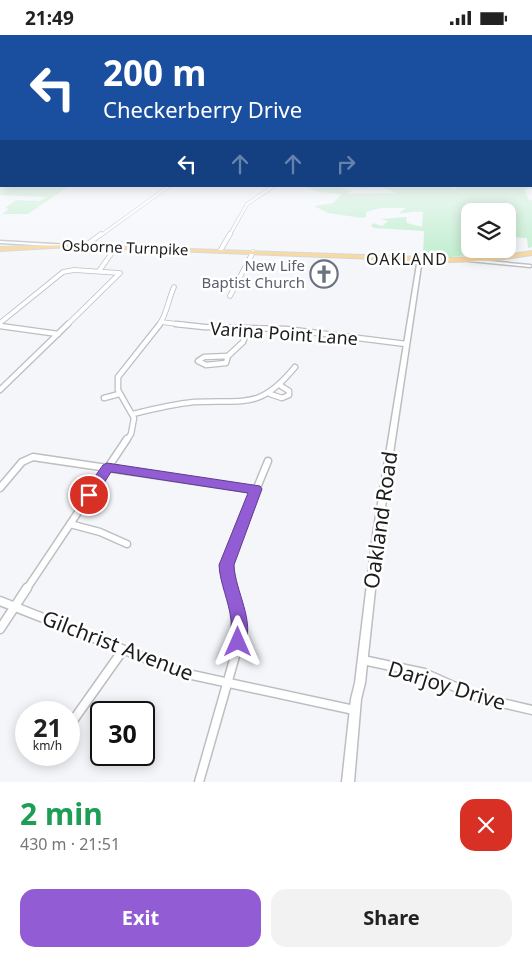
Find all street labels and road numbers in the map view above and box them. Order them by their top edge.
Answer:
street label: Osborne Turnpike [61,235,189,259]
street label: Varina Point Lane [209,316,359,350]
street label: Oakland Road [357,450,403,590]
street label: Gilchrist Avenue [38,603,198,687]
street label: Darjoy Drive [385,654,509,716]

